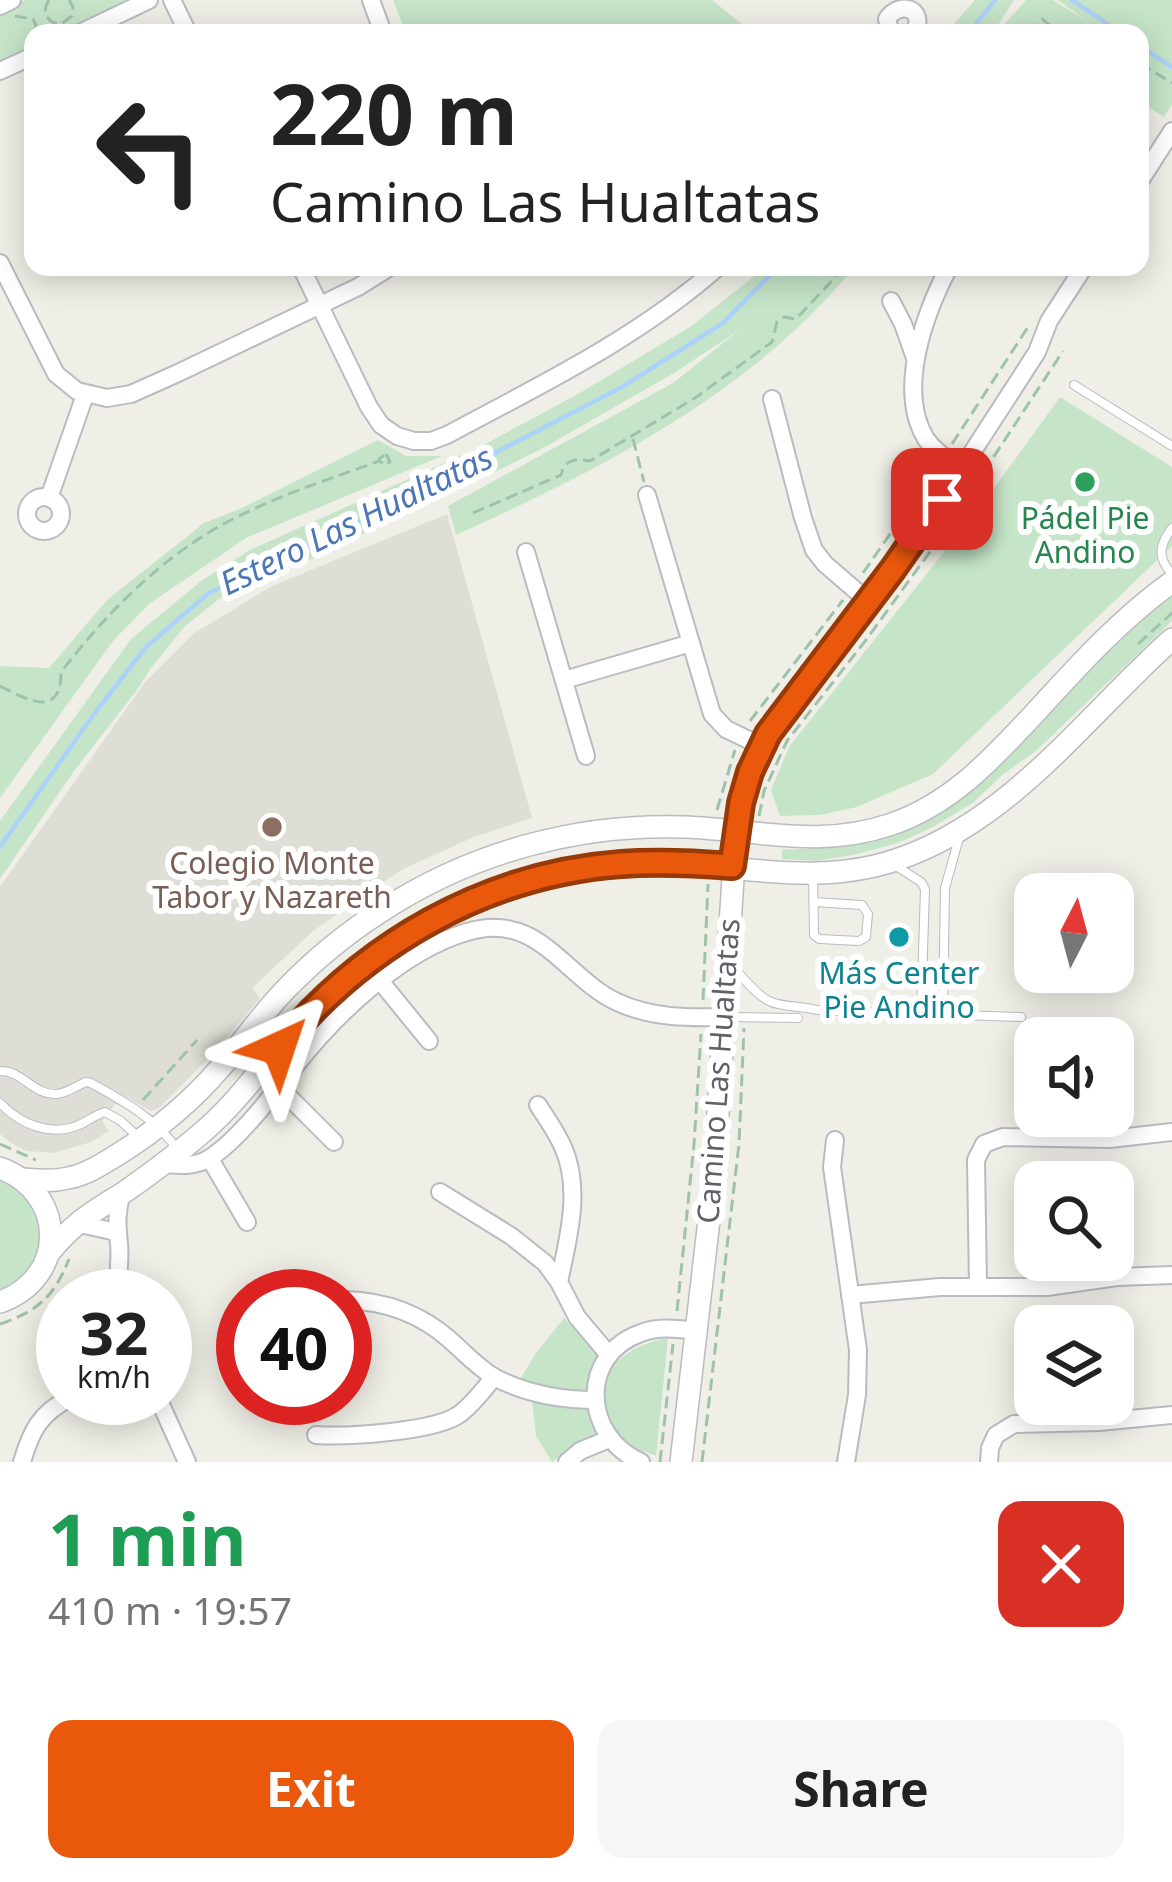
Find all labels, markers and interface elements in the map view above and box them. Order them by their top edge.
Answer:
text: 220 m [270,55,518,170]
icon: left [72,72,228,228]
text: Camino Las Hualtatas [270,164,820,238]
water label: Estero Las Hualtatas [212,434,500,605]
pin [891,448,993,550]
icon: arrive [909,466,975,532]
marker: Pádel Pie Andino [1072,469,1098,495]
place label: Pádel Pie Andino [1021,497,1149,572]
marker: Colegio Monte Tabor y Nazareth [259,814,285,840]
place label: Colegio Monte Tabor y Nazareth [152,842,392,917]
north arrow [1014,873,1134,993]
map controls [1014,873,1134,1425]
street label: Camino Las Hualtatas [686,917,749,1225]
marker: Más Center Pie Andino [886,924,912,950]
place label: Más Center Pie Andino [819,952,979,1027]
position arrow [216,985,342,1111]
button: sound [1014,1017,1134,1137]
button: search [1014,1161,1134,1281]
speed limit sign: 40 [216,1269,372,1425]
text: 32 [80,1291,148,1373]
button: layers [1014,1305,1134,1425]
text: km/h [77,1356,151,1397]
text: 1 min [48,1489,246,1587]
button: close [998,1501,1124,1627]
text: 410 m · 19:57 [48,1583,292,1636]
button: Exit [48,1720,574,1858]
button: Share [598,1720,1124,1858]

